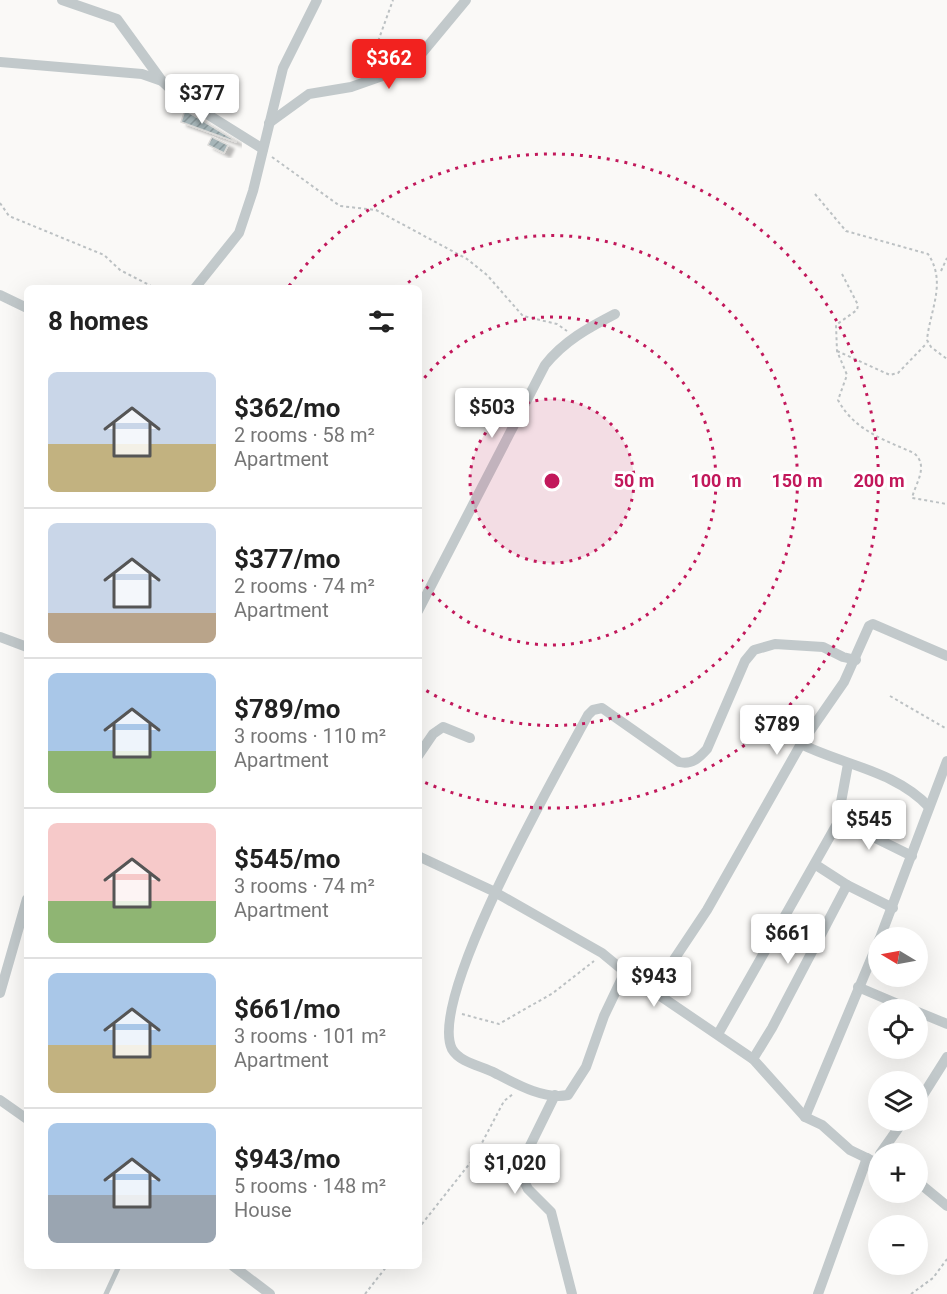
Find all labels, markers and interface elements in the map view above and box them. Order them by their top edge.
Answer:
pin: $362 [353,39,425,90]
text: $362 [366,46,412,70]
pin: $377 [166,74,238,125]
text: $377 [179,81,225,105]
icon: filters [365,305,398,338]
text: 8 homes [48,306,149,336]
pin: $503 [456,388,528,439]
text: $362/mo [234,393,341,423]
text: $503 [469,395,515,419]
icon: home [96,396,168,468]
text: 2 rooms · 58 m² [234,423,375,447]
text: Apartment [234,447,329,471]
text: 50 m [614,470,654,491]
text: 100 m [690,470,742,491]
text: 150 m [771,470,823,491]
text: 200 m [853,470,905,491]
centre of rings [542,471,562,491]
text: $377/mo [234,544,341,574]
icon: home [96,547,168,619]
text: 2 rooms · 74 m² [234,574,375,598]
text: Apartment [234,598,329,622]
text: $789/mo [234,694,341,724]
icon: home [96,697,168,769]
pin: $789 [741,705,813,756]
text: $789 [754,712,800,736]
text: 3 rooms · 110 m² [234,724,386,748]
text: Apartment [234,748,329,772]
pin: $545 [833,800,905,851]
text: $545 [846,807,892,831]
text: $545/mo [234,844,341,874]
icon: home [96,847,168,919]
text: 3 rooms · 74 m² [234,874,375,898]
text: Apartment [234,898,329,922]
pin: $661 [752,914,824,965]
text: $661 [765,921,811,945]
north arrow [868,927,928,987]
map controls [868,927,928,1275]
pin: $943 [618,957,690,1008]
text: $943 [631,964,677,988]
text: $661/mo [234,994,341,1024]
icon: home [96,997,168,1069]
button: locate [868,999,928,1059]
text: 3 rooms · 101 m² [234,1024,386,1048]
text: Apartment [234,1048,329,1072]
button: layers [868,1071,928,1131]
button: + [868,1143,928,1203]
text: $943/mo [234,1144,341,1174]
pin: $1,020 [466,1144,564,1195]
icon: home [96,1147,168,1219]
text: $1,020 [484,1151,546,1175]
text: 5 rooms · 148 m² [234,1174,386,1198]
text: House [234,1198,292,1222]
button: − [868,1215,928,1275]

